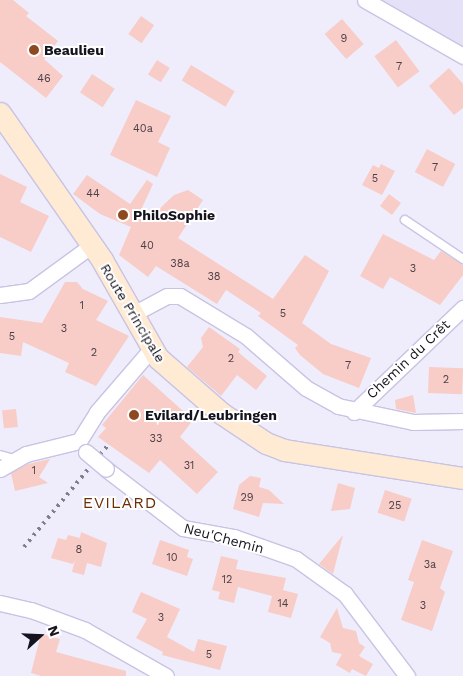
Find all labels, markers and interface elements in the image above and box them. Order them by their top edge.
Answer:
house number: 9 [341,32,347,46]
place label: Beaulieu [44,42,104,58]
marker: Beaulieu [28,44,40,56]
house number: 7 [396,60,402,74]
house number: 46 [37,72,51,86]
house number: 40a [133,122,153,136]
house number: 7 [432,161,438,175]
house number: 5 [372,172,378,186]
house number: 44 [86,187,100,201]
place label: PhiloSophie [133,207,215,223]
marker: PhiloSophie [117,209,129,221]
house number: 40 [140,239,154,253]
house number: 38a [170,257,190,271]
street label: Route Principale [97,261,169,365]
house number: 3 [410,262,416,276]
house number: 38 [207,270,221,284]
house number: 1 [80,299,84,313]
house number: 5 [280,307,286,321]
street label: Chemin du Crêt [363,316,453,402]
house number: 3 [61,322,67,336]
house number: 5 [9,330,15,344]
house number: 2 [91,346,97,360]
house number: 2 [228,352,234,366]
house number: 7 [345,359,351,373]
house number: 2 [443,373,449,387]
place label: Evilard/Leubringen [145,407,277,423]
marker: Evilard/Leubringen [127,408,141,422]
house number: 33 [150,432,162,446]
house number: 31 [184,459,194,473]
house number: 1 [32,464,36,478]
house number: 29 [240,491,254,505]
district label: EVILARD [82,493,158,513]
house number: 25 [389,499,401,513]
street label: Neu'Chemin [182,519,266,557]
house number: 8 [76,543,82,557]
house number: 10 [166,551,178,565]
house number: 3a [424,558,436,572]
house number: 12 [222,573,232,587]
house number: 14 [277,597,289,611]
house number: 3 [420,599,426,613]
north arrow [15,611,65,661]
house number: 3 [158,611,164,625]
text: N [45,623,63,638]
house number: 5 [206,648,212,662]

